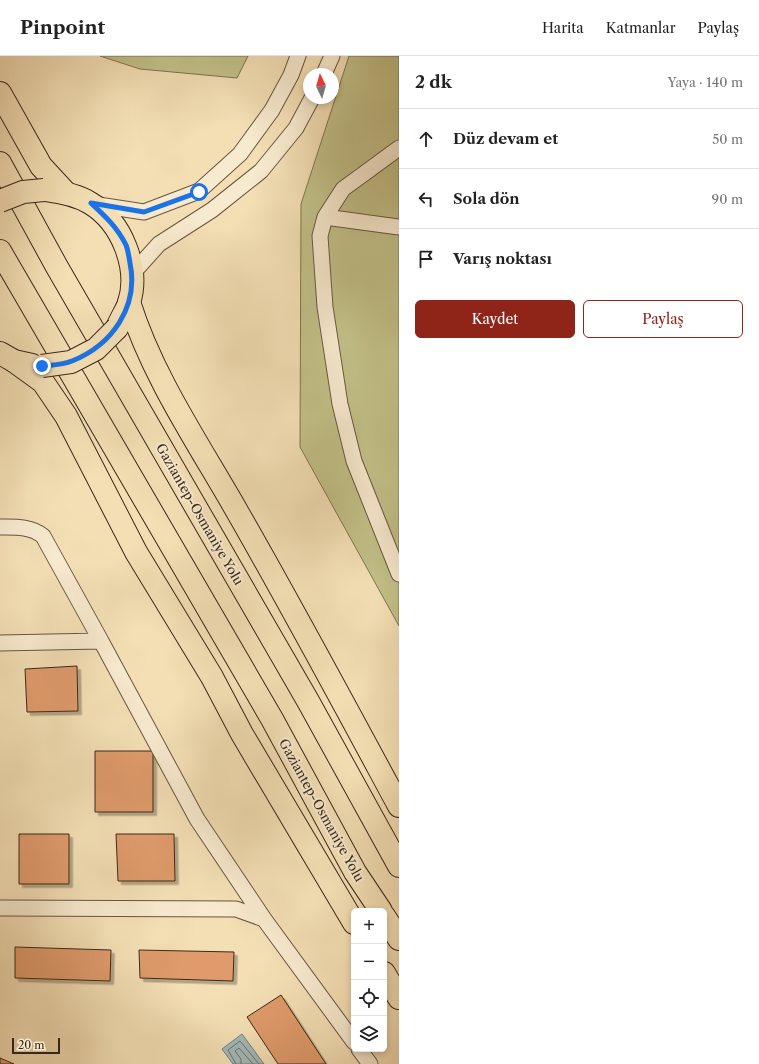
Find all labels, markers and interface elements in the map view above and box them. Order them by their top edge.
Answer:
text: Pinpoint [20,16,105,39]
text: Harita [542,19,584,37]
text: Katmanlar [606,19,676,37]
text: Paylaş [698,19,739,37]
north arrow [303,68,339,104]
text: 2 dk [415,72,452,92]
text: Yaya · 140 m [668,74,743,90]
icon: ahead [415,128,437,150]
text: Düz devam et [453,129,558,148]
text: 50 m [712,131,743,147]
route start [190,183,208,201]
icon: left [415,188,437,210]
text: Sola dön [453,189,520,208]
text: 90 m [712,191,743,207]
icon: arrive [415,248,437,270]
text: Varış noktası [453,249,552,268]
button: Kaydet [415,300,575,338]
button: Paylaş [583,300,743,338]
route end [33,357,51,375]
street label: Gaziantep-Osmaniye Yolu [153,440,247,588]
street label: Gaziantep-Osmaniye Yolu [276,736,368,884]
map controls [351,908,387,1052]
button: + [351,908,387,944]
button: − [351,944,387,980]
button: locate [351,980,387,1016]
button: layers [351,1016,387,1052]
scale bar [12,1036,60,1055]
text: 20 m [18,1038,44,1052]

